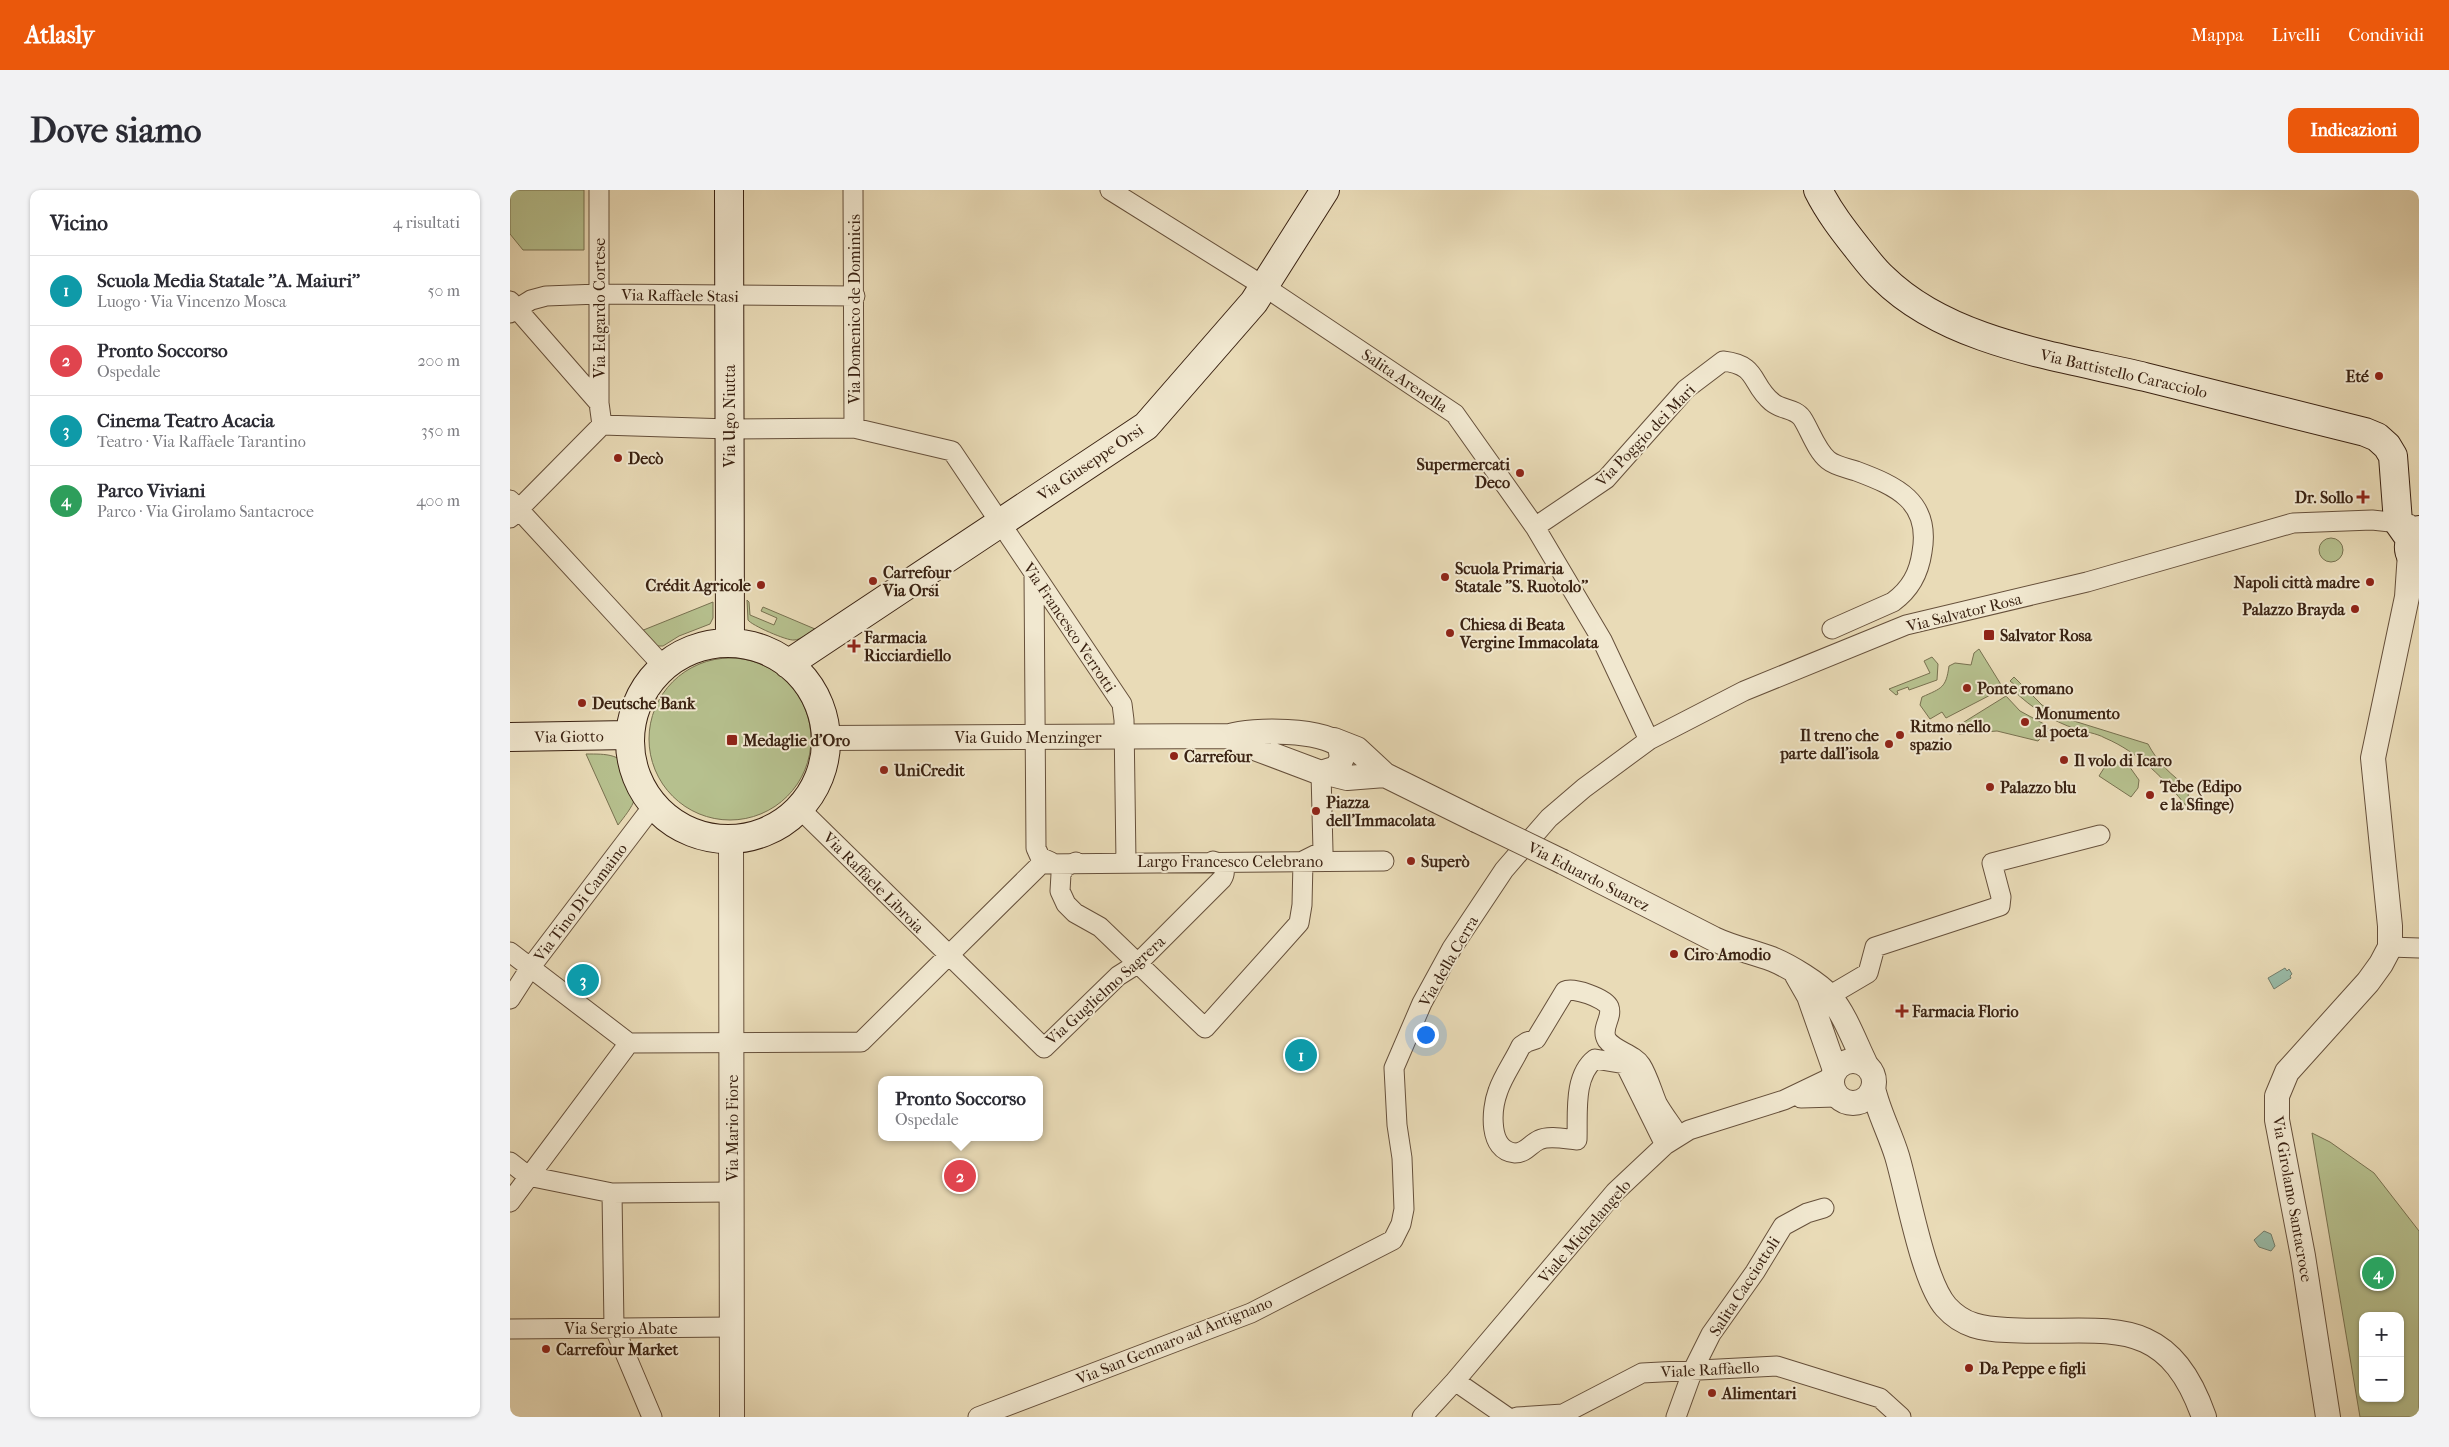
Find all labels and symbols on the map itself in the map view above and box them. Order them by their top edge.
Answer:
street label: Via Domenico de Dominicis [845,214,864,405]
street label: Via Edgardo Cortese [590,238,609,379]
street label: Via Raffaele Stasi [620,285,739,306]
street label: Salita Arenella [1358,345,1452,416]
street label: Via Battistello Caracciolo [2037,345,2209,402]
street label: Via Ugo Niutta [720,364,739,468]
place label: Eté [2346,367,2369,386]
marker: Eté [2373,370,2385,382]
street label: Via Poggio dei Mari [1591,380,1699,491]
street label: Via Giuseppe Orsi [1033,420,1147,505]
place label: Decò [628,449,663,468]
marker: Decò [612,452,624,464]
place label: Supermercati Deco [1417,455,1510,492]
marker: Supermercati Deco [1514,467,1526,479]
place label: Dr. Sollo [2295,488,2353,507]
marker: Dr. Sollo [2357,491,2369,503]
street label: Via Francesco Verrotti [1019,558,1120,696]
place label: Scuola Primaria Statale ''S. Ruotolo'' [1455,559,1589,596]
place label: Carrefour Via Orsi [882,563,953,600]
marker: Scuola Primaria Statale ''S. Ruotolo'' [1439,571,1451,583]
place label: Napoli città madre [2234,573,2360,593]
marker: Carrefour Via Orsi [867,575,879,587]
place label: Crédit Agricole [645,576,751,596]
marker: Napoli città madre [2364,576,2376,588]
marker: Crédit Agricole [755,579,767,591]
street label: Via Salvator Rosa [1904,589,2024,636]
place label: Palazzo Brayda [2242,600,2346,620]
marker: Palazzo Brayda [2349,603,2361,615]
place label: Chiesa di Beata Vergine Immacolata [1459,615,1599,653]
place label: Salvator Rosa [2000,626,2093,645]
marker: Chiesa di Beata Vergine Immacolata [1444,627,1456,639]
place label: Farmacia Ricciardiello [863,628,951,665]
marker: Salvator Rosa [1982,628,1996,642]
marker: Farmacia Ricciardiello [848,640,860,652]
place label: Ponte romano [1977,679,2073,698]
marker: Ponte romano [1961,682,1973,694]
place label: Deutsche Bank [592,694,696,713]
marker: Deutsche Bank [576,697,588,709]
place label: Monumento al poeta [2034,704,2120,742]
marker: Monumento al poeta [2019,716,2031,728]
place label: Ritmo nello spazio [1910,717,1991,755]
street label: Via Giotto [533,726,604,747]
place label: Il treno che parte dall'isola [1779,726,1880,764]
street label: Via Guido Menzinger [953,728,1102,747]
marker: Ritmo nello spazio [1894,729,1906,741]
place label: Medaglie d'Oro [742,731,850,751]
marker: Medaglie d'Oro [725,733,739,747]
marker: Il treno che parte dall'isola [1883,738,1895,750]
place label: Carrefour [1184,747,1254,766]
marker: Carrefour [1168,750,1180,762]
place label: Il volo di Icaro [2074,751,2172,770]
marker: Il volo di Icaro [2058,754,2070,766]
place label: UniCredit [893,761,965,780]
marker: UniCredit [878,764,890,776]
place label: Tebe (Edipo e la Sfinge) [2159,777,2242,815]
place label: Palazzo blu [2000,778,2077,797]
marker: Palazzo blu [1984,781,1996,793]
marker: Tebe (Edipo e la Sfinge) [2144,789,2156,801]
place label: Piazza dell'Immacolata [1326,793,1436,830]
marker: Piazza dell'Immacolata [1310,805,1322,817]
street label: Via Raffaele Libroia [819,827,928,937]
street label: Via Eduardo Suarez [1524,837,1653,915]
street label: Via Tino Di Camaino [529,839,631,966]
street label: Largo Francesco Celebrano [1137,852,1323,871]
place label: Superò [1421,852,1470,872]
marker: Superò [1405,855,1417,867]
street label: Via della Cerra [1414,912,1482,1011]
street label: Via Guglielmo Sagrera [1041,931,1169,1050]
place label: Ciro Amodio [1684,945,1771,964]
marker: Ciro Amodio [1668,948,1680,960]
pin: 3 [567,961,599,999]
place label: Farmacia Florio [1911,1002,2019,1021]
marker: Farmacia Florio [1896,1005,1908,1017]
your location [1413,1022,1439,1048]
pin: 1 [1285,1036,1317,1074]
street label: Via Mario Fiore [723,1075,742,1182]
street label: Via Girolamo Santacroce [2268,1114,2316,1284]
pin: 2 [944,1157,976,1195]
street label: Viale Michelangelo [1534,1176,1635,1288]
street label: Salita Cacciottoli [1705,1233,1784,1340]
pin: 4 [2362,1254,2394,1292]
street label: Via San Gennaro ad Antignano [1072,1292,1275,1389]
street label: Via Sergio Abate [563,1319,678,1338]
place label: Carrefour Market [556,1340,678,1359]
marker: Carrefour Market [540,1343,552,1355]
street label: Viale Raffaello [1659,1357,1760,1382]
place label: Da Peppe e figli [1979,1359,2086,1379]
marker: Da Peppe e figli [1963,1362,1975,1374]
place label: Alimentari [1721,1384,1797,1403]
marker: Alimentari [1706,1387,1718,1399]

